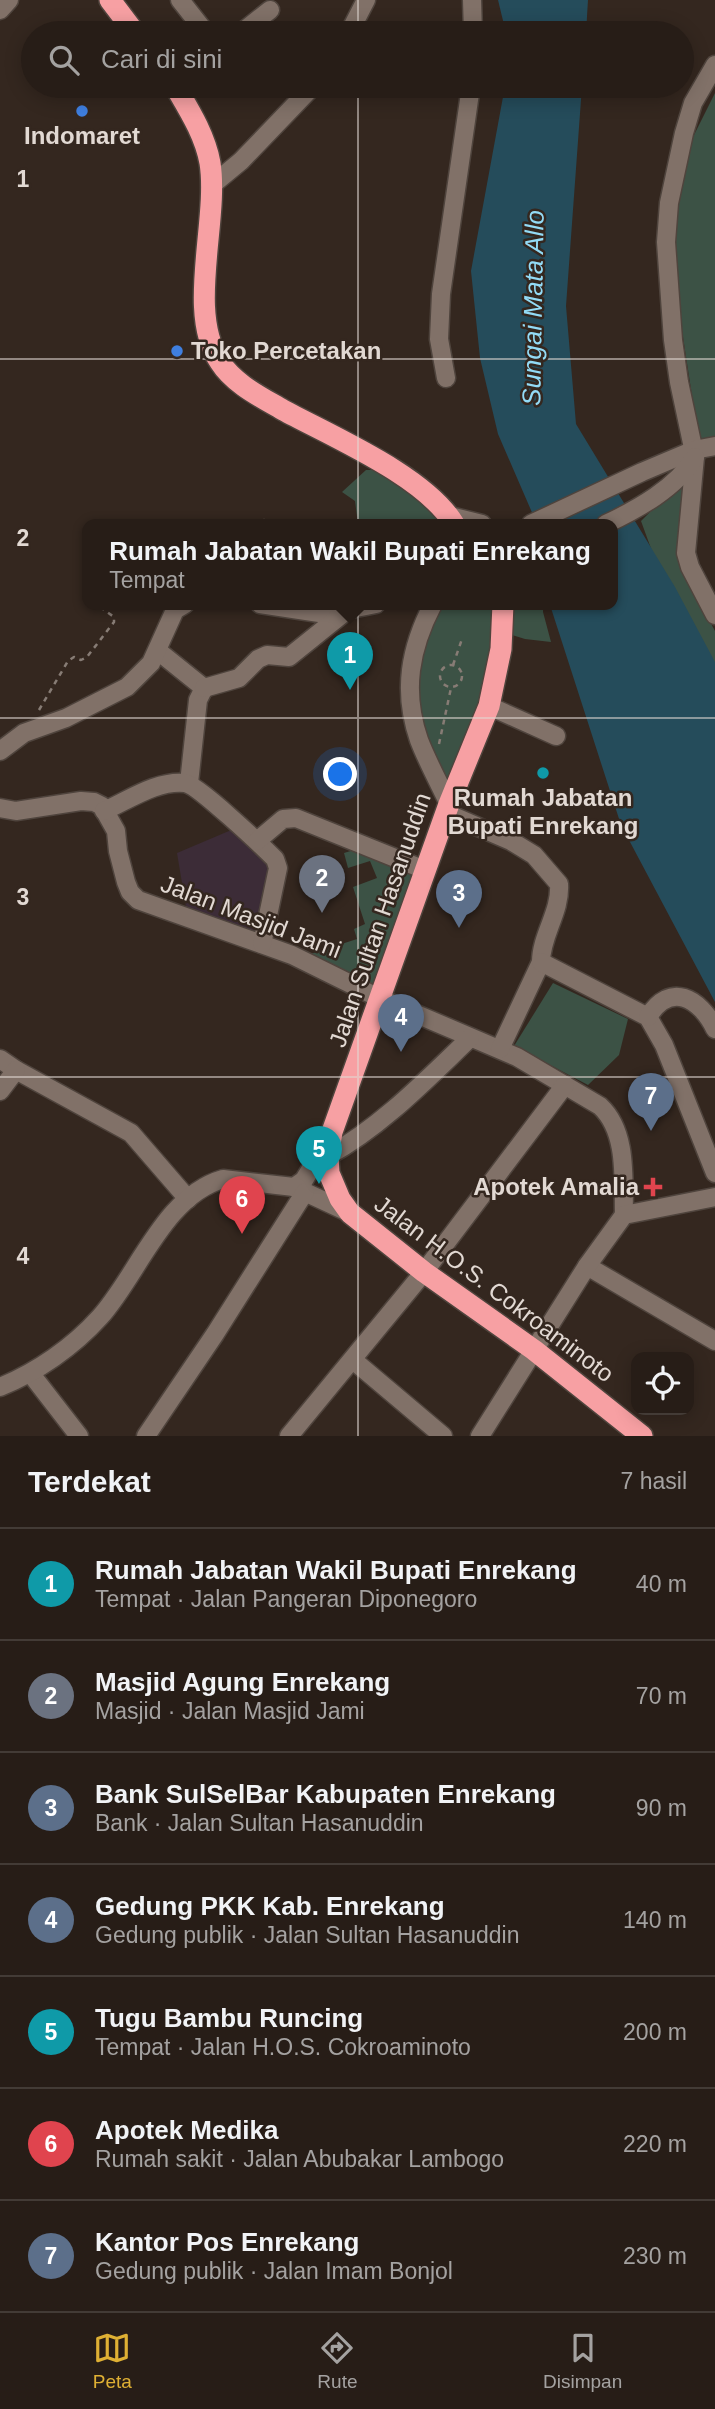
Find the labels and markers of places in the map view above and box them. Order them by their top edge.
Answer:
marker: Indomaret [74,103,90,119]
place label: Indomaret [24,122,140,149]
place label: Toko Percetakan [191,337,381,364]
marker: Toko Percetakan [169,343,185,359]
pin: 1 [327,632,373,690]
marker: Rumah Jabatan Bupati Enrekang [535,765,551,781]
place label: Rumah Jabatan Bupati Enrekang [448,784,638,839]
pin: 2 [299,855,345,913]
pin: 3 [436,870,482,928]
pin: 4 [378,994,424,1052]
pin: 7 [628,1073,674,1131]
pin: 5 [296,1126,342,1184]
place label: Apotek Amalia [473,1173,640,1200]
pin: 6 [219,1176,265,1234]
marker: Apotek Amalia [645,1179,661,1195]

